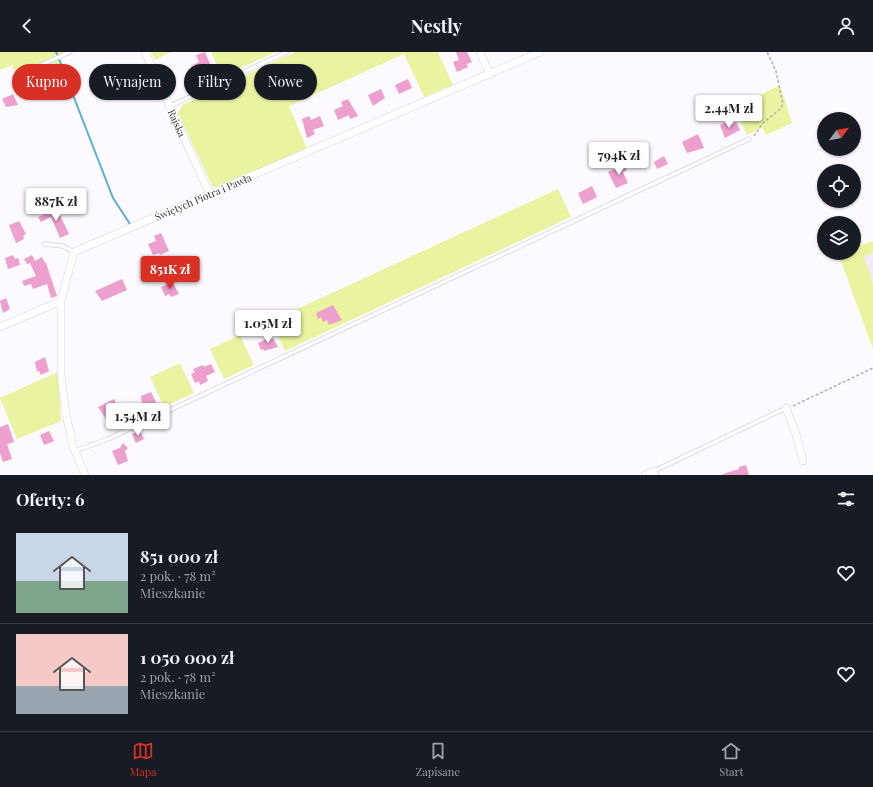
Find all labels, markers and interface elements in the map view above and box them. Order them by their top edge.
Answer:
text: Nestly [411,14,462,38]
icon: back [16,15,38,37]
icon: person [835,15,857,37]
chip: Kupno [12,64,81,100]
chip: Wynajem [89,64,176,100]
chip: Filtry [184,64,246,100]
chip: Nowe [254,64,317,100]
pin: 2.44M zł [688,95,770,129]
text: 2.44M zł [704,99,754,116]
street label: Rajska [165,107,189,139]
north arrow [817,112,861,156]
map controls [817,112,861,260]
pin: 794K zł [582,142,656,176]
text: 794K zł [598,146,640,163]
button: locate [817,164,861,208]
street label: Świętych Piotra i Pawła [152,170,254,224]
pin: 887K zł [19,188,93,222]
text: 887K zł [35,192,77,209]
button: layers [817,216,861,260]
pin: 851K zł [133,256,207,290]
text: 851K zł [150,260,190,277]
pin: 1.05M zł [227,310,309,344]
text: 1.05M zł [244,314,292,331]
pin: 1.54M zł [97,403,179,437]
text: 1.54M zł [115,407,161,424]
text: Oferty: 6 [16,488,85,510]
icon: filters [835,488,857,510]
text: 851 000 zł [140,545,218,567]
icon: home [48,549,96,597]
icon: heart [835,562,857,584]
text: 2 pok. · 78 m² [140,567,216,584]
text: Mieszkanie [140,584,205,601]
text: 1 050 000 zł [140,646,234,668]
icon: home [48,650,96,698]
icon: heart [835,663,857,685]
text: 2 pok. · 78 m² [140,668,216,685]
text: Mieszkanie [140,685,205,702]
tab: Mapa [130,740,157,779]
tab: Zapisane [416,740,460,779]
tab: Start [719,740,743,779]

